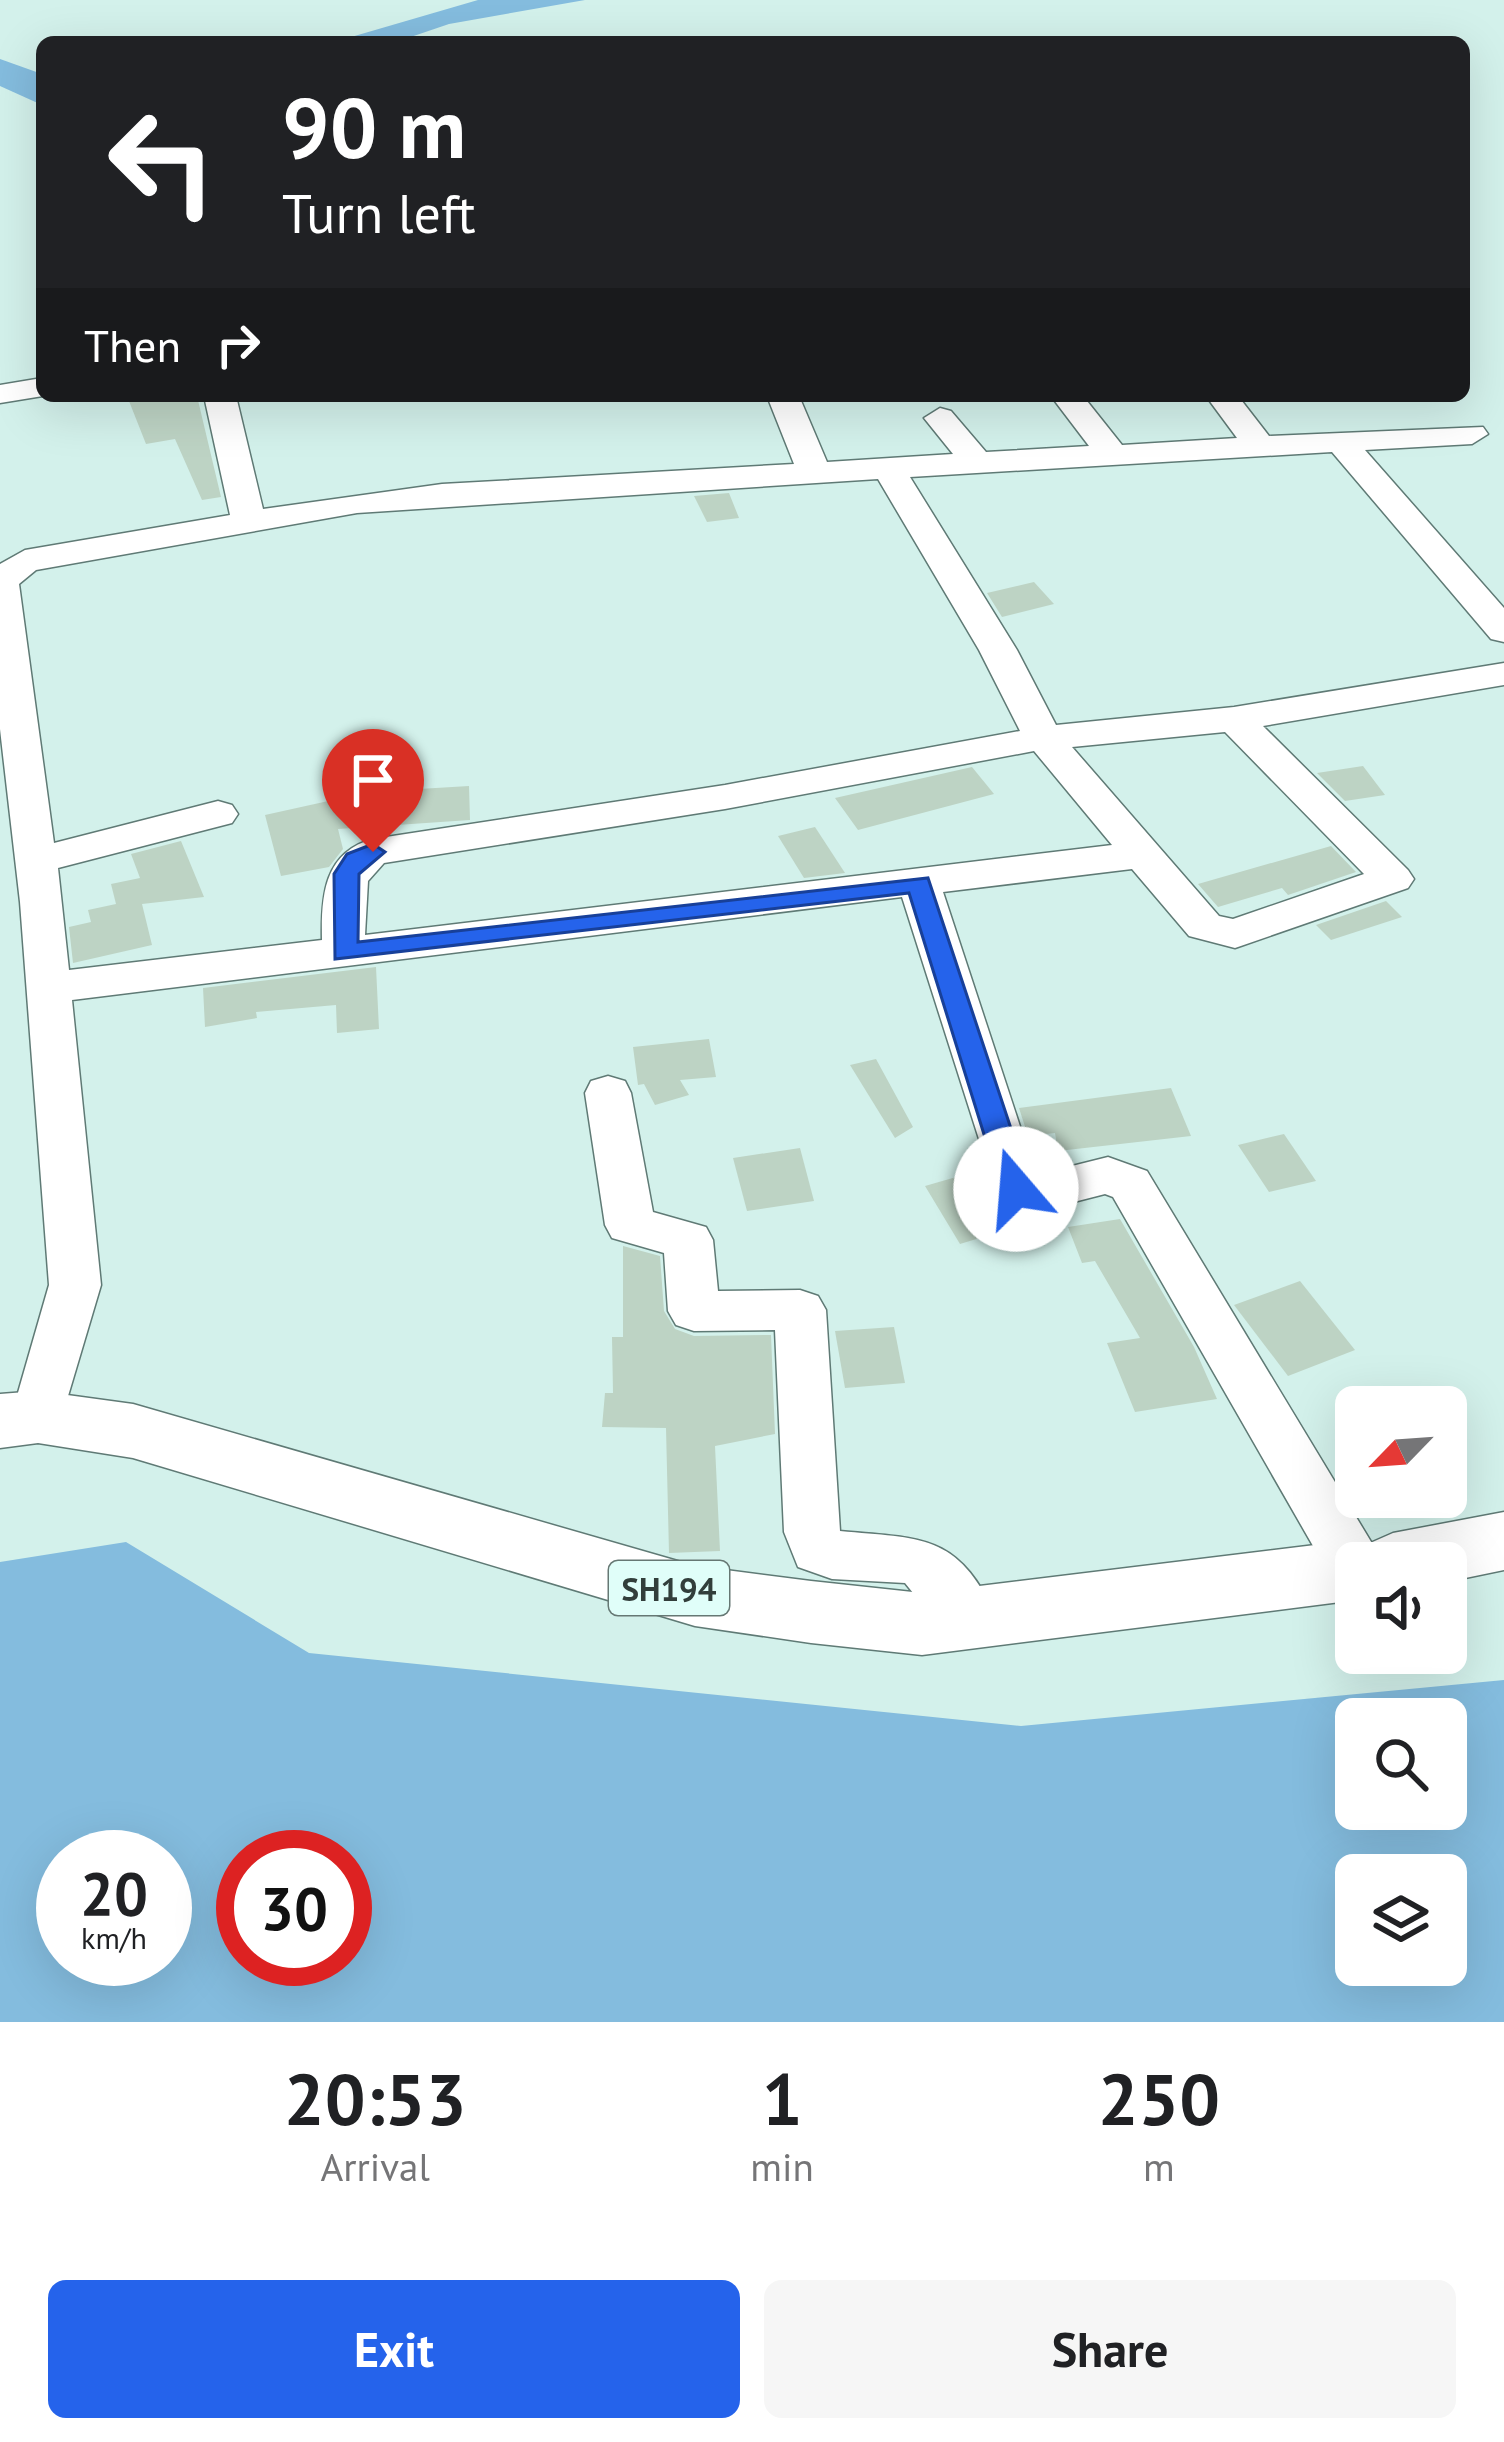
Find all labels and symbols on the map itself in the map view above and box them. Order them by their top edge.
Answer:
pin [322,729,424,852]
position arrow [953,1126,1079,1252]
north arrow [1335,1386,1467,1518]
road number: SH194 [609,1561,729,1615]
speed limit sign: 30 [216,1830,372,1986]

